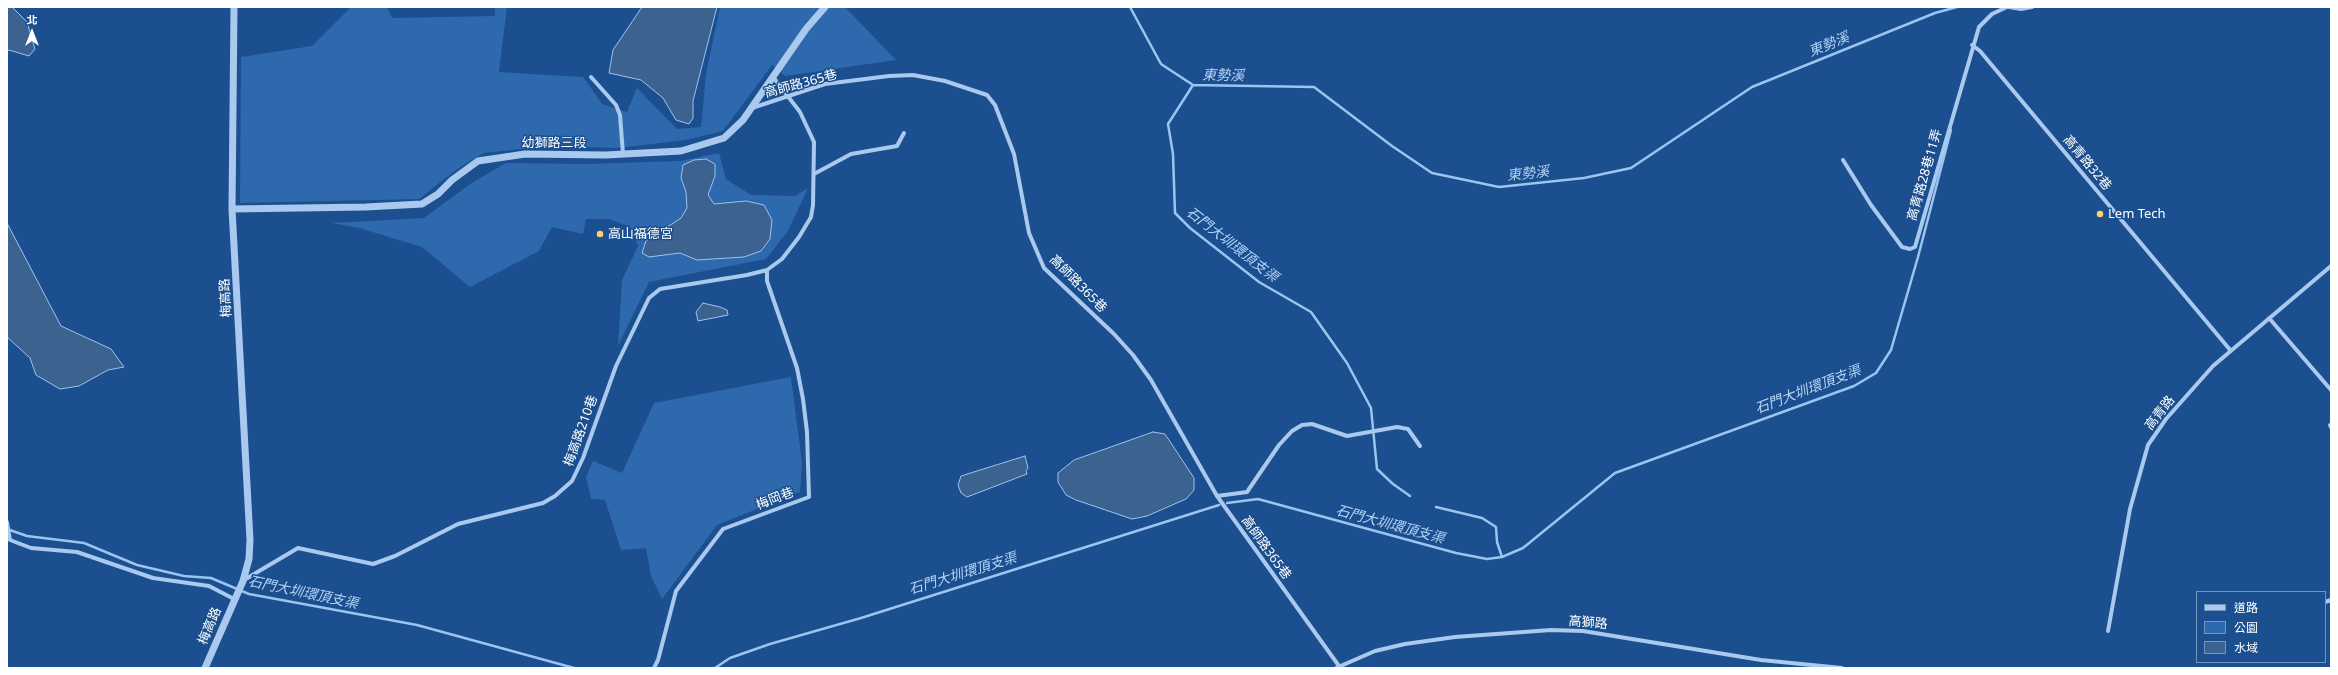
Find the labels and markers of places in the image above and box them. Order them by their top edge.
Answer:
place label: Lem Tech [2108,206,2166,222]
marker: Lem Tech [2095,209,2105,219]
place label: 高山福德宮 [608,226,673,242]
marker: 高山福德宮 [595,229,605,239]

